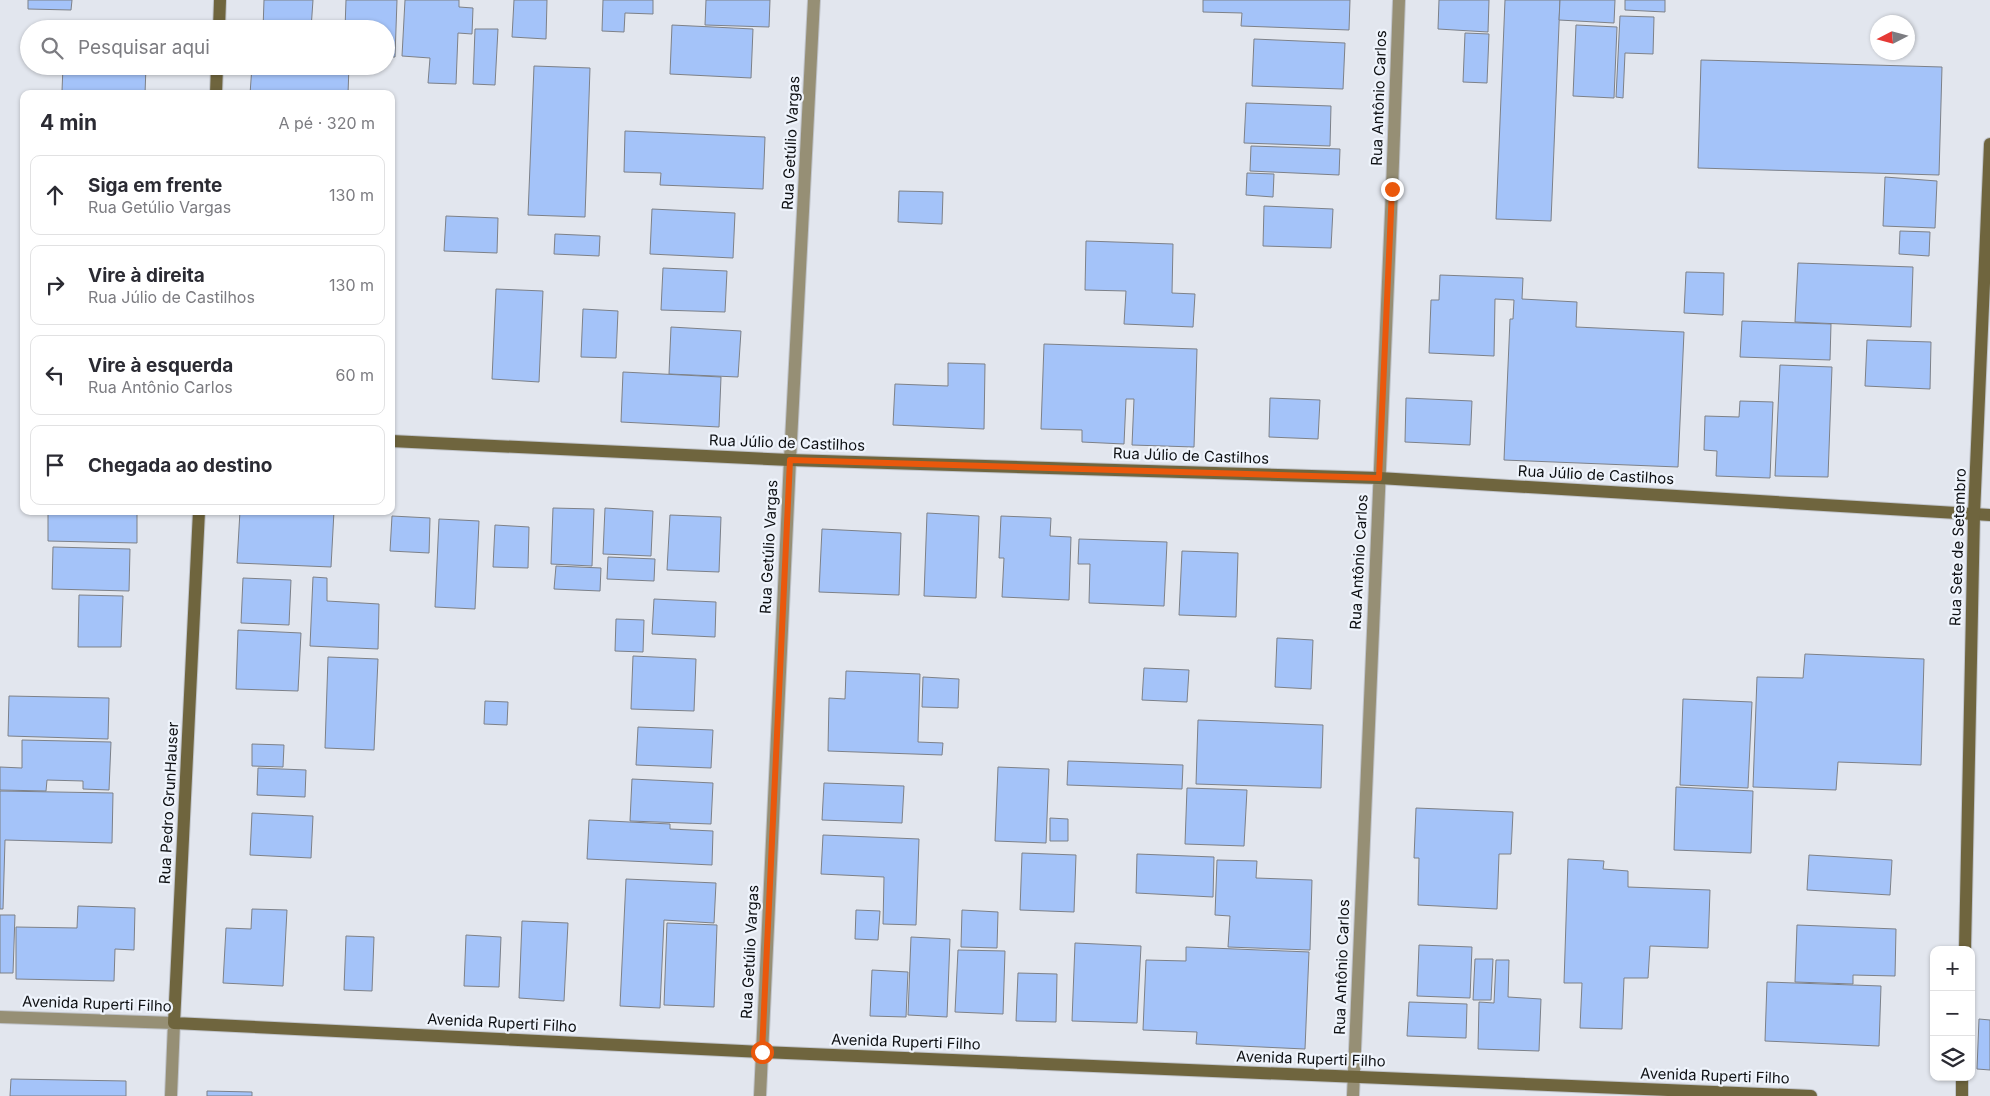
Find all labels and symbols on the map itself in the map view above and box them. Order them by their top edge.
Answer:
north arrow [1870,15,1915,60]
street label: Rua Antônio Carlos [1367,30,1390,166]
street label: Rua Getúlio Vargas [777,75,804,211]
route end [1381,178,1404,201]
street label: Rua Júlio de Castilhos [708,430,866,455]
street label: Rua Júlio de Castilhos [1112,443,1270,468]
street label: Rua Júlio de Castilhos [1517,461,1675,488]
street label: Rua Sete de Setembro [1945,468,1970,626]
street label: Rua Getúlio Vargas [755,479,782,615]
street label: Rua Antônio Carlos [1345,494,1372,630]
street label: Rua Pedro GrunHauser [155,721,182,885]
street label: Rua Getúlio Vargas [736,884,763,1020]
street label: Rua Antônio Carlos [1330,899,1353,1035]
street label: Avenida Ruperti Filho [22,991,172,1016]
street label: Avenida Ruperti Filho [427,1009,577,1036]
street label: Avenida Ruperti Filho [831,1029,981,1054]
route start [751,1041,774,1064]
street label: Avenida Ruperti Filho [1236,1046,1386,1071]
street label: Avenida Ruperti Filho [1640,1063,1790,1088]

